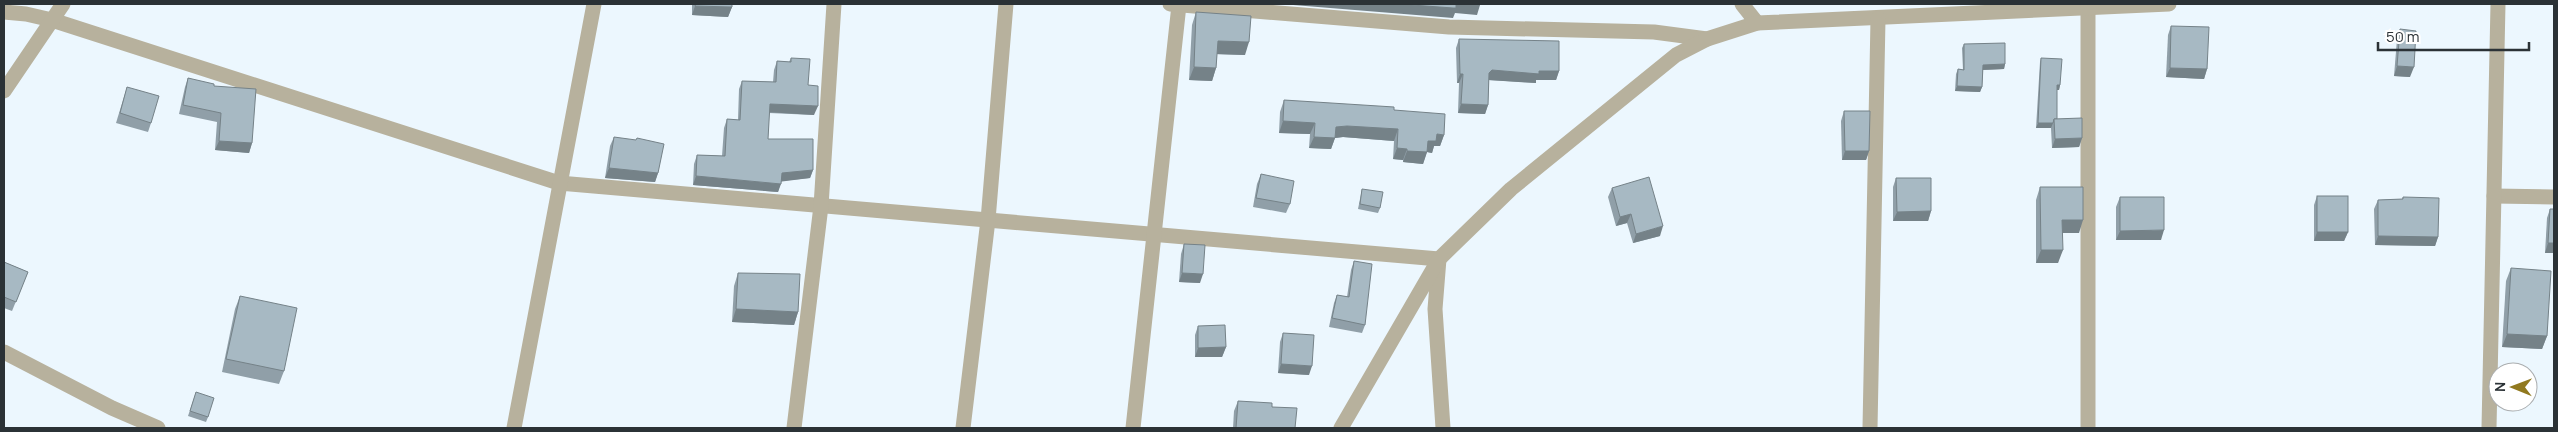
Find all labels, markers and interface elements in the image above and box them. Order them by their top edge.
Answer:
scale bar [2378,20,2529,52]
text: 50 m [2386,26,2420,47]
north arrow [2488,362,2538,412]
text: N [2490,382,2509,392]

